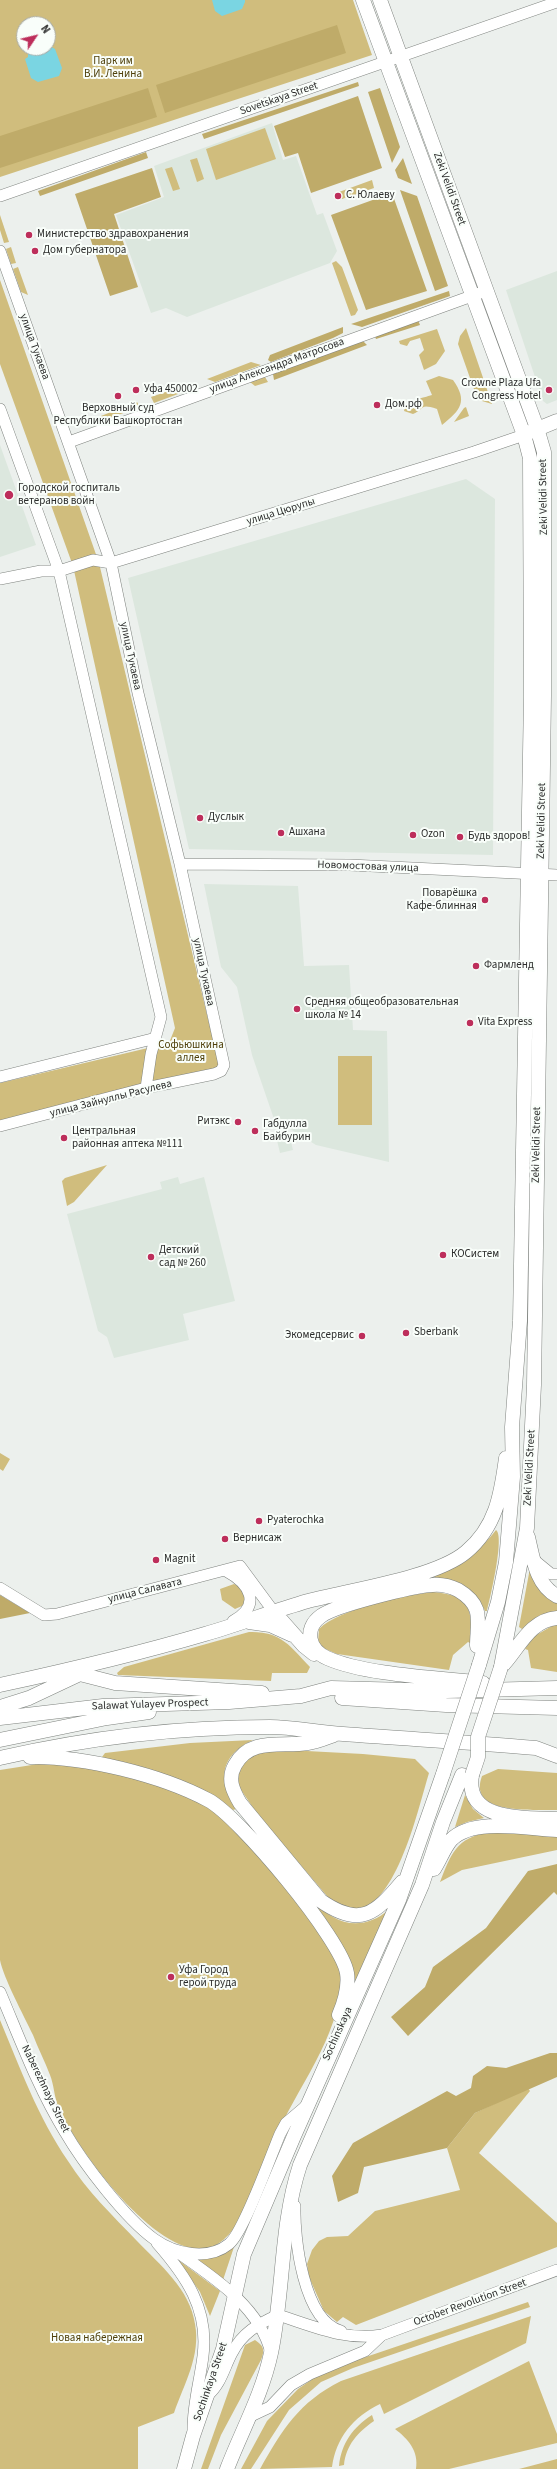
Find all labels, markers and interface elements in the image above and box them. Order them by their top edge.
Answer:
north arrow [16,16,56,56]
text: N [37,22,54,37]
park label: Парк им В.И. Ленина [84,55,142,81]
street label: Sovetskaya Street [238,79,320,119]
street label: Zeki Velidi Street [430,151,468,227]
place label: С. Юлаеву [346,189,395,203]
marker: С. Юлаеву [333,191,343,201]
place label: Министерство здравохранения [37,228,189,242]
marker: Министерство здравохранения [24,230,34,240]
place label: Дом губернатора [43,244,126,258]
marker: Дом губернатора [30,246,40,256]
street label: улица Тукаева [16,312,52,382]
street label: улица Александра Матросова [208,335,346,397]
place label: Crowne Plaza Ufa Congress Hotel [461,377,541,403]
place label: Уфа 450002 [144,383,198,397]
marker: Уфа 450002 [131,385,141,395]
marker: Crowne Plaza Ufa Congress Hotel [544,385,554,395]
marker: Верховный суд Республики Башкортостан [113,391,123,401]
place label: Дом.рф [385,398,422,412]
marker: Дом.рф [372,400,382,410]
place label: Верховный суд Республики Башкортостан [53,402,183,428]
street label: Zeki Velidi Street [537,459,551,535]
place label: Городской госпиталь ветеранов войн [18,482,120,508]
marker: Городской госпиталь ветеранов войн [3,489,15,501]
street label: улица Цюрупы [245,495,317,529]
street label: улица Тукаева [116,621,144,691]
street label: Zeki Velidi Street [535,783,549,859]
place label: Дуслык [208,811,244,825]
marker: Дуслык [195,813,205,823]
place label: Ашхана [289,826,325,840]
marker: Ашхана [276,828,286,838]
place label: Ozon [421,828,445,842]
marker: Ozon [408,830,418,840]
place label: Будь здоров! [468,830,530,844]
marker: Будь здоров! [455,832,465,842]
street label: Новомостовая улица [317,859,419,875]
place label: Поварёшка Кафе-блинная [407,887,477,913]
marker: Поварёшка Кафе-блинная [480,895,490,905]
street label: улица Тукаева [189,937,217,1007]
place label: Фармленд [484,959,534,973]
marker: Фармленд [471,961,481,971]
place label: Средняя общеобразовательная школа № 14 [305,996,459,1022]
marker: Средняя общеобразовательная школа № 14 [292,1004,302,1014]
place label: Vita Express [478,1016,532,1030]
marker: Vita Express [465,1018,475,1028]
park label: Софьюшкина аллея [158,1039,224,1065]
street label: улица Зайнуллы Расулева [49,1077,173,1121]
street label: Zeki Velidi Street [530,1107,544,1183]
place label: Ритэкс [197,1115,230,1129]
marker: Ритэкс [233,1117,243,1127]
place label: Габдулла Байбурин [263,1118,311,1144]
place label: Центральная районная аптека №111 [72,1125,183,1151]
marker: Габдулла Байбурин [250,1126,260,1136]
marker: Центральная районная аптека №111 [59,1133,69,1143]
place label: Детский сад № 260 [159,1244,206,1270]
place label: КОСистем [451,1248,499,1262]
marker: КОСистем [438,1250,448,1260]
marker: Детский сад № 260 [146,1252,156,1262]
place label: Sberbank [414,1326,458,1340]
marker: Sberbank [401,1328,411,1338]
place label: Экомедсервис [285,1329,354,1343]
marker: Экомедсервис [357,1331,367,1341]
street label: Zeki Velidi Street [521,1429,539,1507]
place label: Pyaterochka [267,1514,324,1528]
marker: Pyaterochka [254,1516,264,1526]
place label: Вернисаж [233,1532,281,1546]
marker: Вернисаж [220,1534,230,1544]
place label: Magnit [164,1553,196,1567]
marker: Magnit [151,1555,161,1565]
street label: улица Салавата [107,1575,183,1607]
street label: Salawat Yulayev Prospect [91,1696,209,1714]
place label: Уфа Город герой труда [179,1964,237,1990]
marker: Уфа Город герой труда [166,1972,176,1982]
street label: Sochinskaya [320,2005,356,2063]
street label: Naberezhnaya Street [18,2043,72,2135]
street label: October Revolution Street [412,2276,528,2330]
park label: Новая набережная [51,2332,143,2346]
street label: Sochinkaya Street [191,2341,231,2423]

